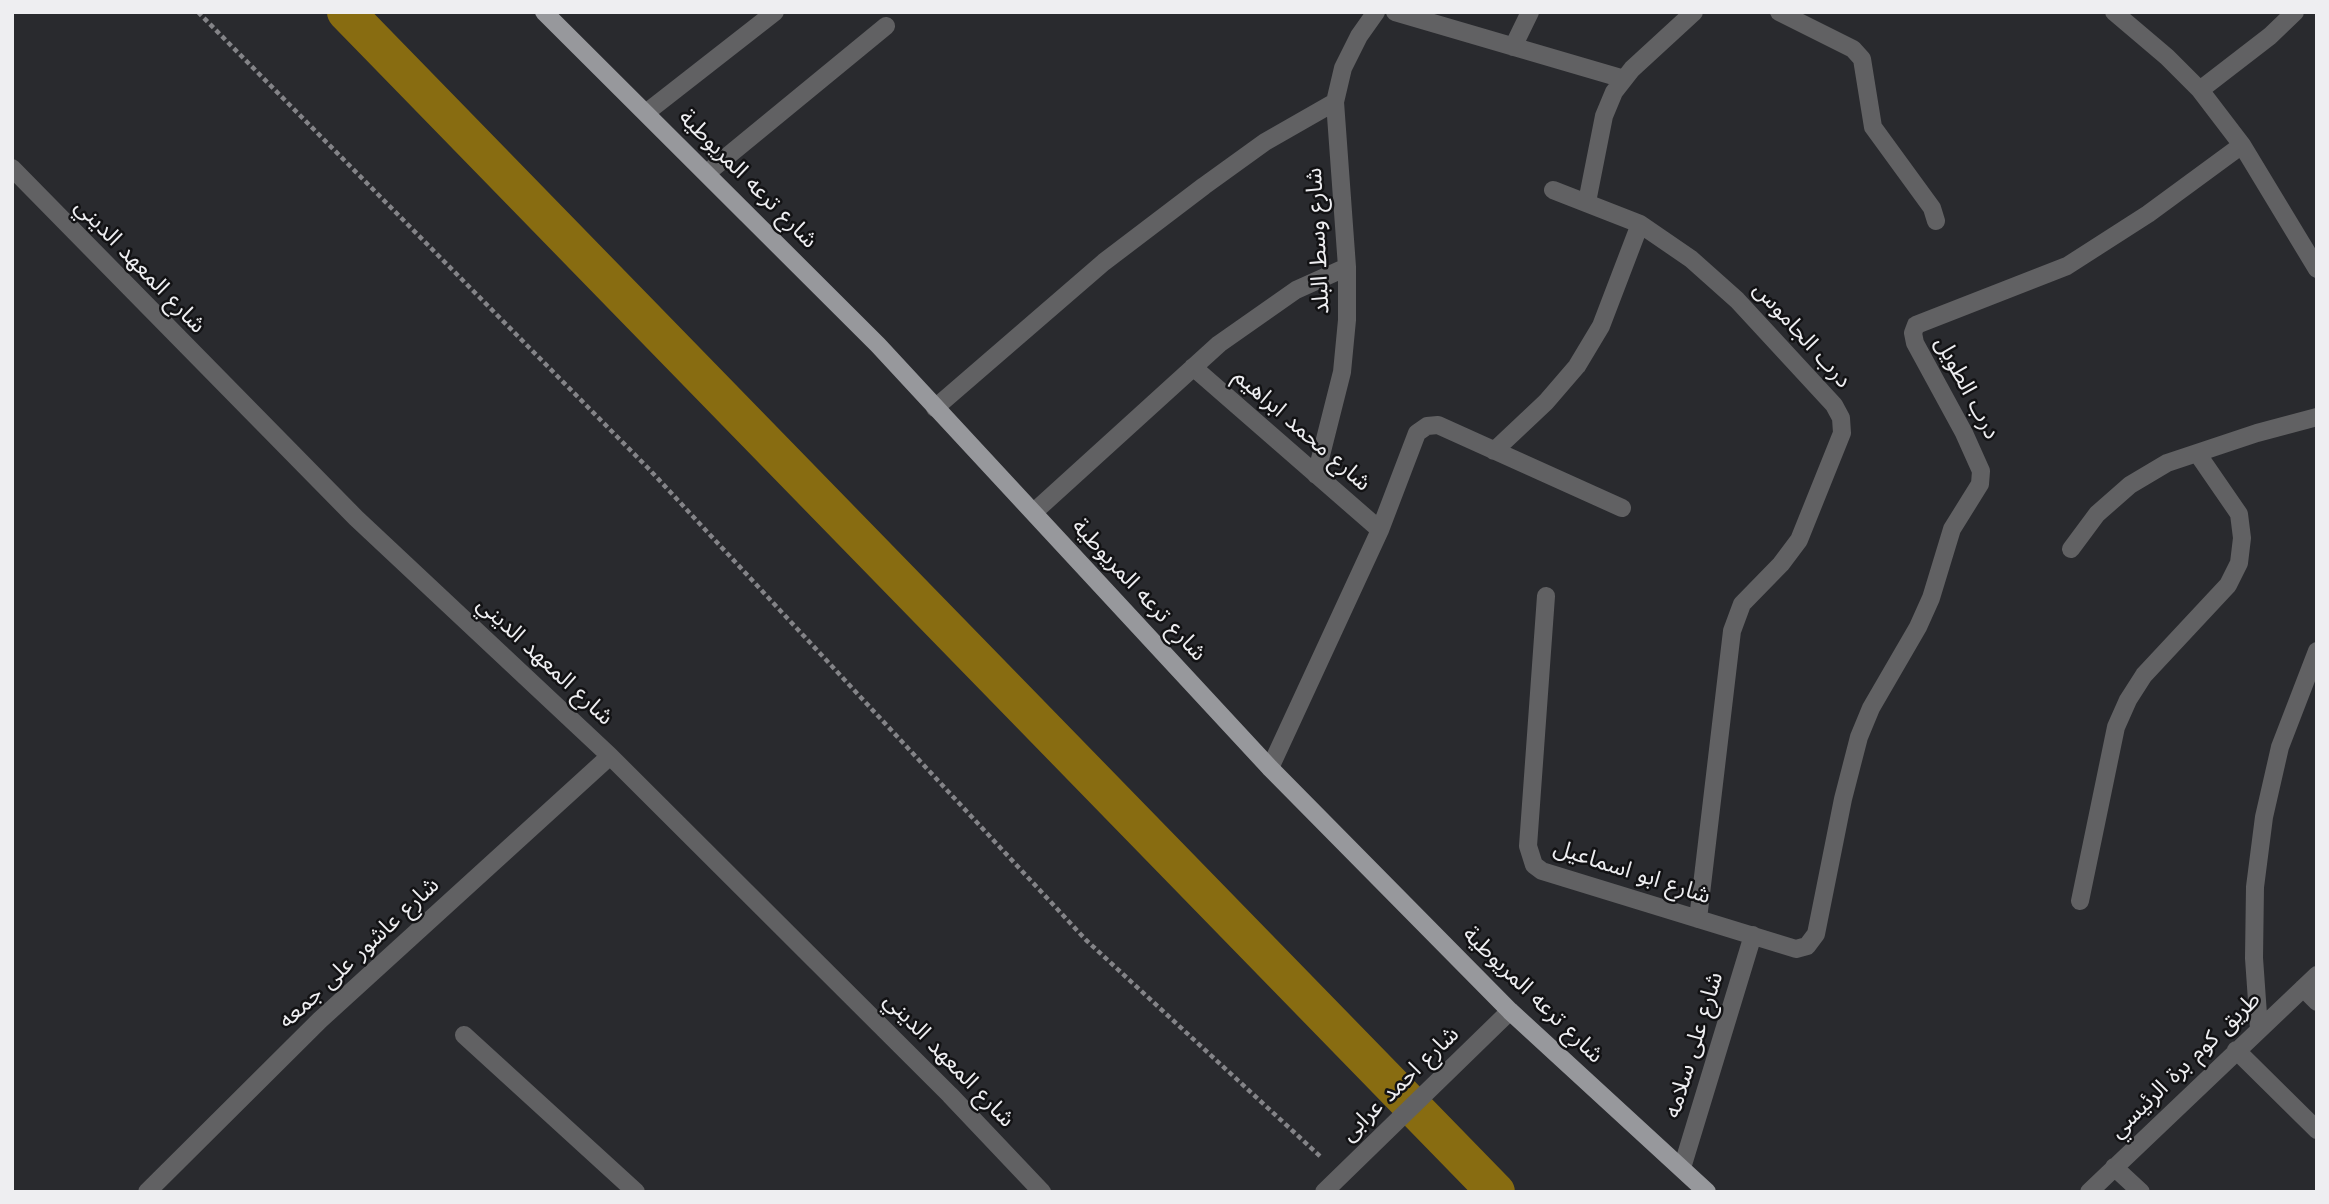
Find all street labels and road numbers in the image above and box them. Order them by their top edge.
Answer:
street label: شارع ترعه المريوطية [673,104,823,254]
street label: شارع وسط البلد [1300,167,1336,315]
street label: شارع المعهد الديني [69,193,211,339]
street label: درب الجاموس [1747,276,1857,394]
street label: درب الطويل [1928,332,2006,444]
street label: شارع محمد ابراهيم [1228,363,1376,497]
street label: شارع ترعه المريوطية [1066,513,1212,667]
street label: شارع المعهد الديني [471,591,619,731]
street label: شارع ابو اسماعيل [1550,834,1714,910]
street label: شارع عاشور على جمعه [273,872,445,1034]
street label: شارع ترعه المريوطية [1457,921,1609,1069]
street label: شارع على سلامه [1659,969,1729,1121]
street label: طريق كوم برة الرئيسي [2104,986,2266,1144]
street label: شارع المعهد الديني [878,987,1020,1133]
street label: شارع احمد عرابى [1335,1021,1465,1147]

